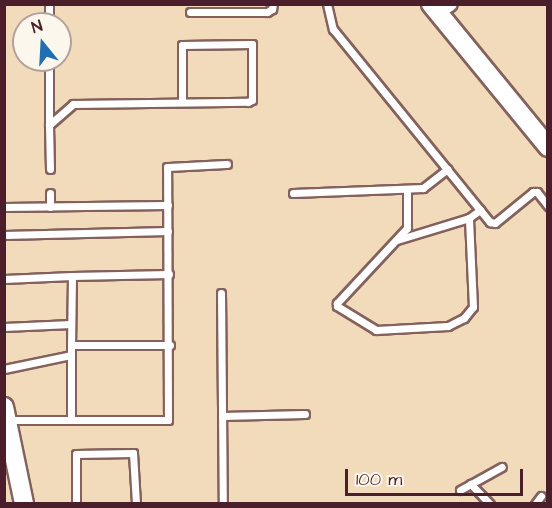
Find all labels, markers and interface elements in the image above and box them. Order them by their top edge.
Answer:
north arrow [12,12,72,72]
text: N [29,15,45,39]
scale bar [348,457,526,495]
text: 100 m [356,467,402,492]

